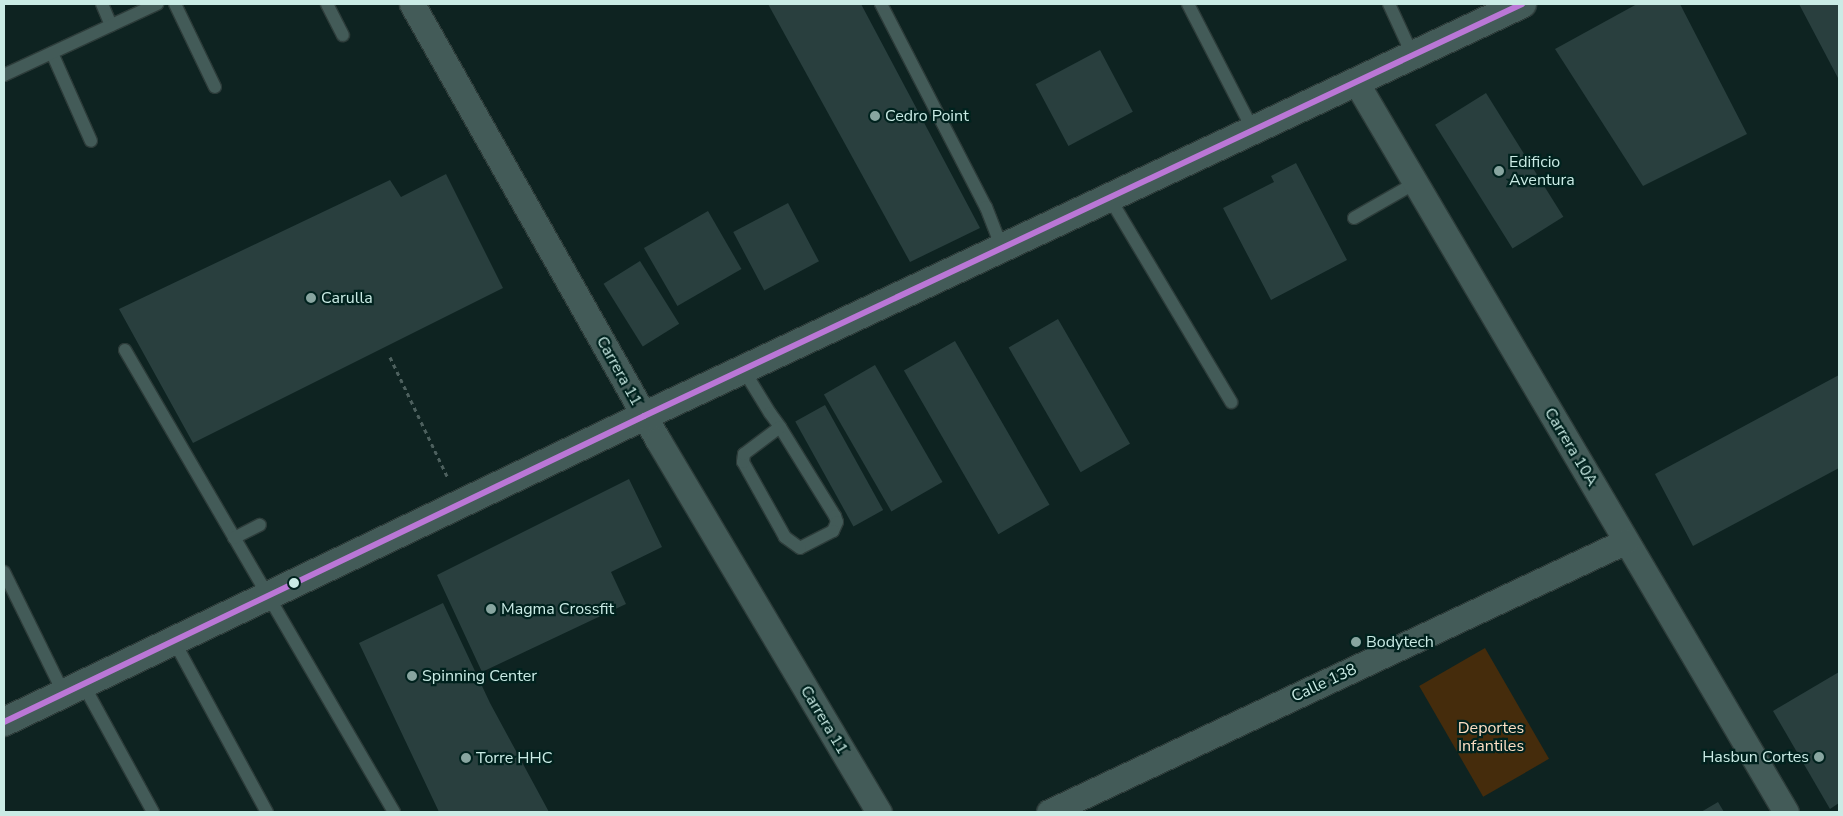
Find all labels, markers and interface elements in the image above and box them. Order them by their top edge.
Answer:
place label: Cedro Point [885,106,969,126]
marker: Cedro Point [869,110,881,122]
place label: Edificio Aventura [1509,152,1575,190]
marker: Edificio Aventura [1493,165,1505,177]
place label: Carulla [321,288,373,308]
marker: Carulla [305,292,317,304]
street label: Carrera 11 [592,333,646,409]
street label: Carrera 10A [1540,404,1602,490]
unlabelled marker [289,578,299,588]
place label: Magma Crossfit [501,599,614,619]
marker: Magma Crossfit [485,603,497,615]
place label: Bodytech [1366,632,1434,652]
marker: Bodytech [1350,636,1362,648]
street label: Calle 138 [1288,660,1360,706]
place label: Spinning Center [422,666,537,686]
marker: Spinning Center [406,670,418,682]
street label: Carrera 11 [796,682,852,758]
park label: Deportes Infantiles [1458,718,1524,756]
place label: Hasbun Cortes [1702,747,1809,767]
place label: Torre HHC [476,748,552,768]
marker: Hasbun Cortes [1813,751,1825,763]
marker: Torre HHC [460,752,472,764]

